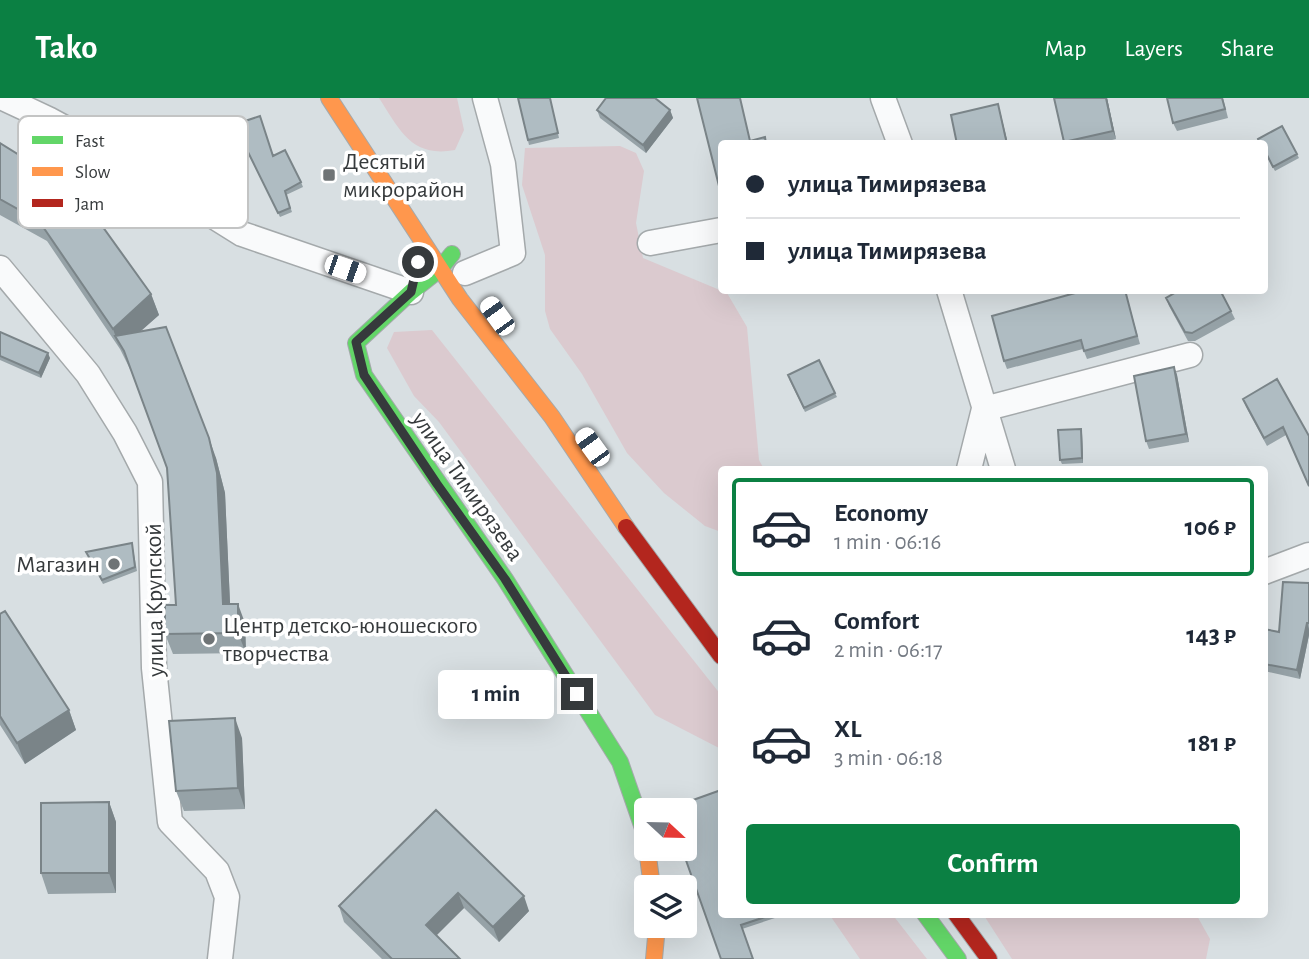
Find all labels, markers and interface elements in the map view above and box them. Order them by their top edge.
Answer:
text: Tako [35,32,98,65]
text: Map [1044,37,1086,61]
text: Layers [1124,37,1183,61]
text: Share [1221,37,1274,61]
legend [18,116,248,228]
text: Fast [75,132,105,151]
place label: Десятый микрорайон [343,150,465,202]
text: Slow [75,163,111,182]
marker: Десятый микрорайон [321,167,337,183]
text: улица Тимирязева [788,171,987,197]
text: Jam [75,195,104,214]
text: улица Тимирязева [788,238,987,264]
route start [402,246,434,278]
car [322,252,369,286]
car [477,293,518,339]
street label: улица Тимирязева [406,407,528,566]
car [572,424,613,470]
icon: car [750,496,813,559]
text: Economy [834,500,928,526]
text: 106 ₽ [1184,514,1236,540]
street label: улица Крупской [142,523,168,678]
text: 1 min · 06:16 [834,531,941,554]
place label: Магазин [16,553,100,577]
marker: Магазин [106,556,122,572]
icon: car [750,604,813,667]
text: Comfort [834,608,919,634]
place label: Центр детско-юношеского творчества [222,614,478,666]
text: 143 ₽ [1186,622,1236,648]
marker: Центр детско-юношеского творчества [201,631,217,647]
text: 2 min · 06:17 [834,639,943,662]
callout: 1 min [437,670,552,718]
route end [561,678,593,710]
text: 1 min [472,683,520,706]
icon: car [750,712,813,775]
text: XL [834,716,861,742]
text: 181 ₽ [1188,730,1236,756]
text: 3 min · 06:18 [834,747,943,770]
north arrow [634,798,696,861]
map controls [634,798,697,938]
button: Confirm [746,824,1240,904]
button: layers [634,875,697,938]

